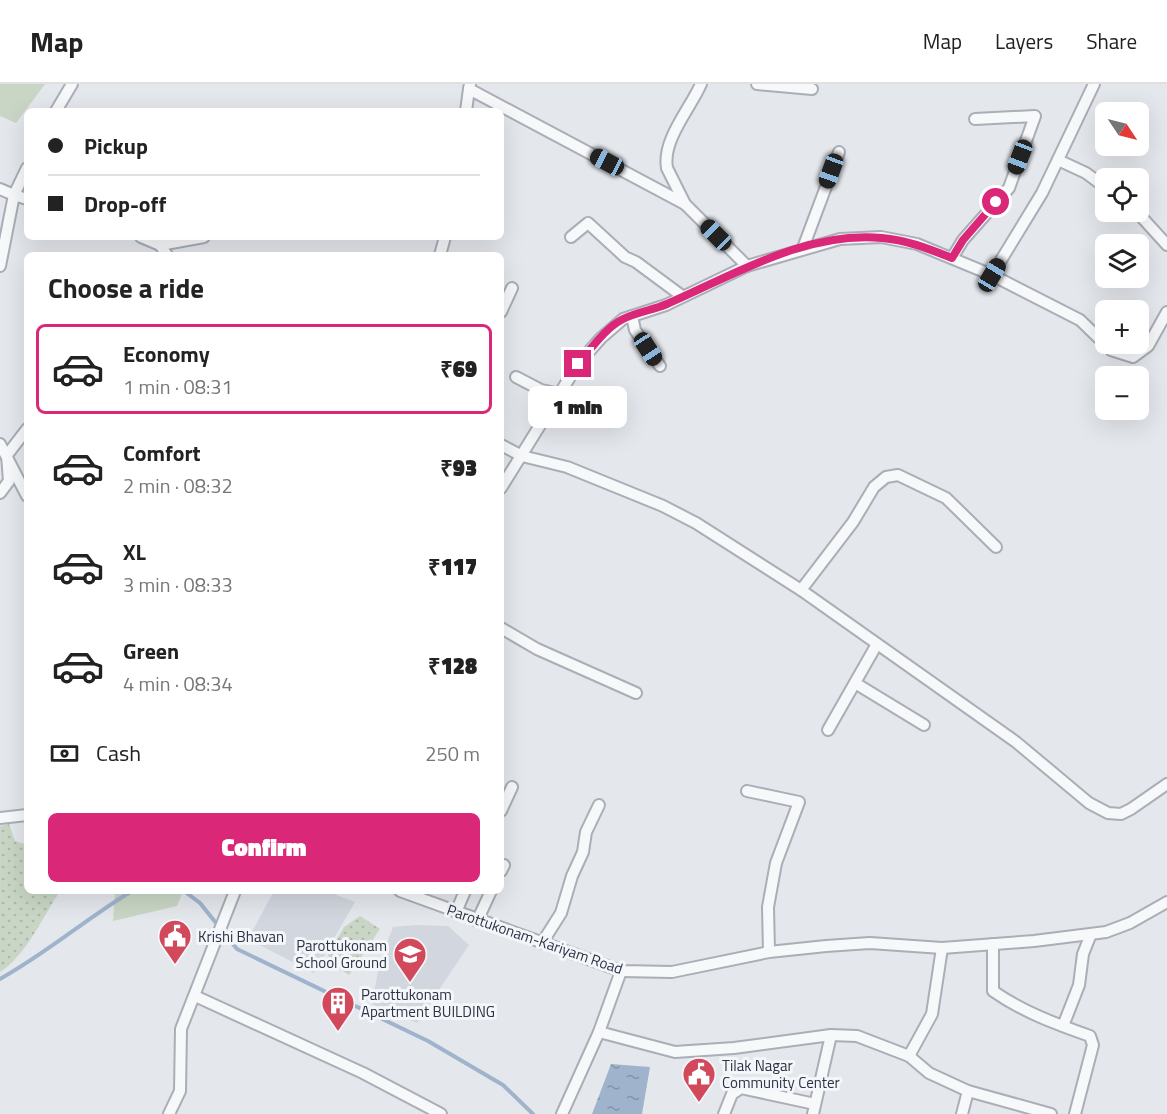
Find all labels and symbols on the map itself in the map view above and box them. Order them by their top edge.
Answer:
north arrow [1095,102,1149,156]
car [1005,137,1035,177]
car [587,146,627,178]
car [816,151,846,191]
route start [982,188,1009,215]
car [697,216,735,254]
car [975,255,1009,295]
car [631,329,665,369]
route end [564,350,591,377]
callout: 1 min [528,385,628,427]
street label: Parottukonam-Kariyam Road [444,898,626,980]
public building icon: Krishi Bhavan [157,918,193,965]
place label: Krishi Bhavan [198,925,284,948]
place label: Parottukonam School Ground [296,934,387,974]
school or university icon: Parottukonam School Ground [392,936,428,983]
place label: Parottukonam Apartment BUILDING [361,983,495,1023]
building icon: Parottukonam Apartment BUILDING [320,985,356,1032]
place label: Tilak Nagar Community Center [722,1054,840,1094]
public building icon: Tilak Nagar Community Center [681,1056,717,1103]

